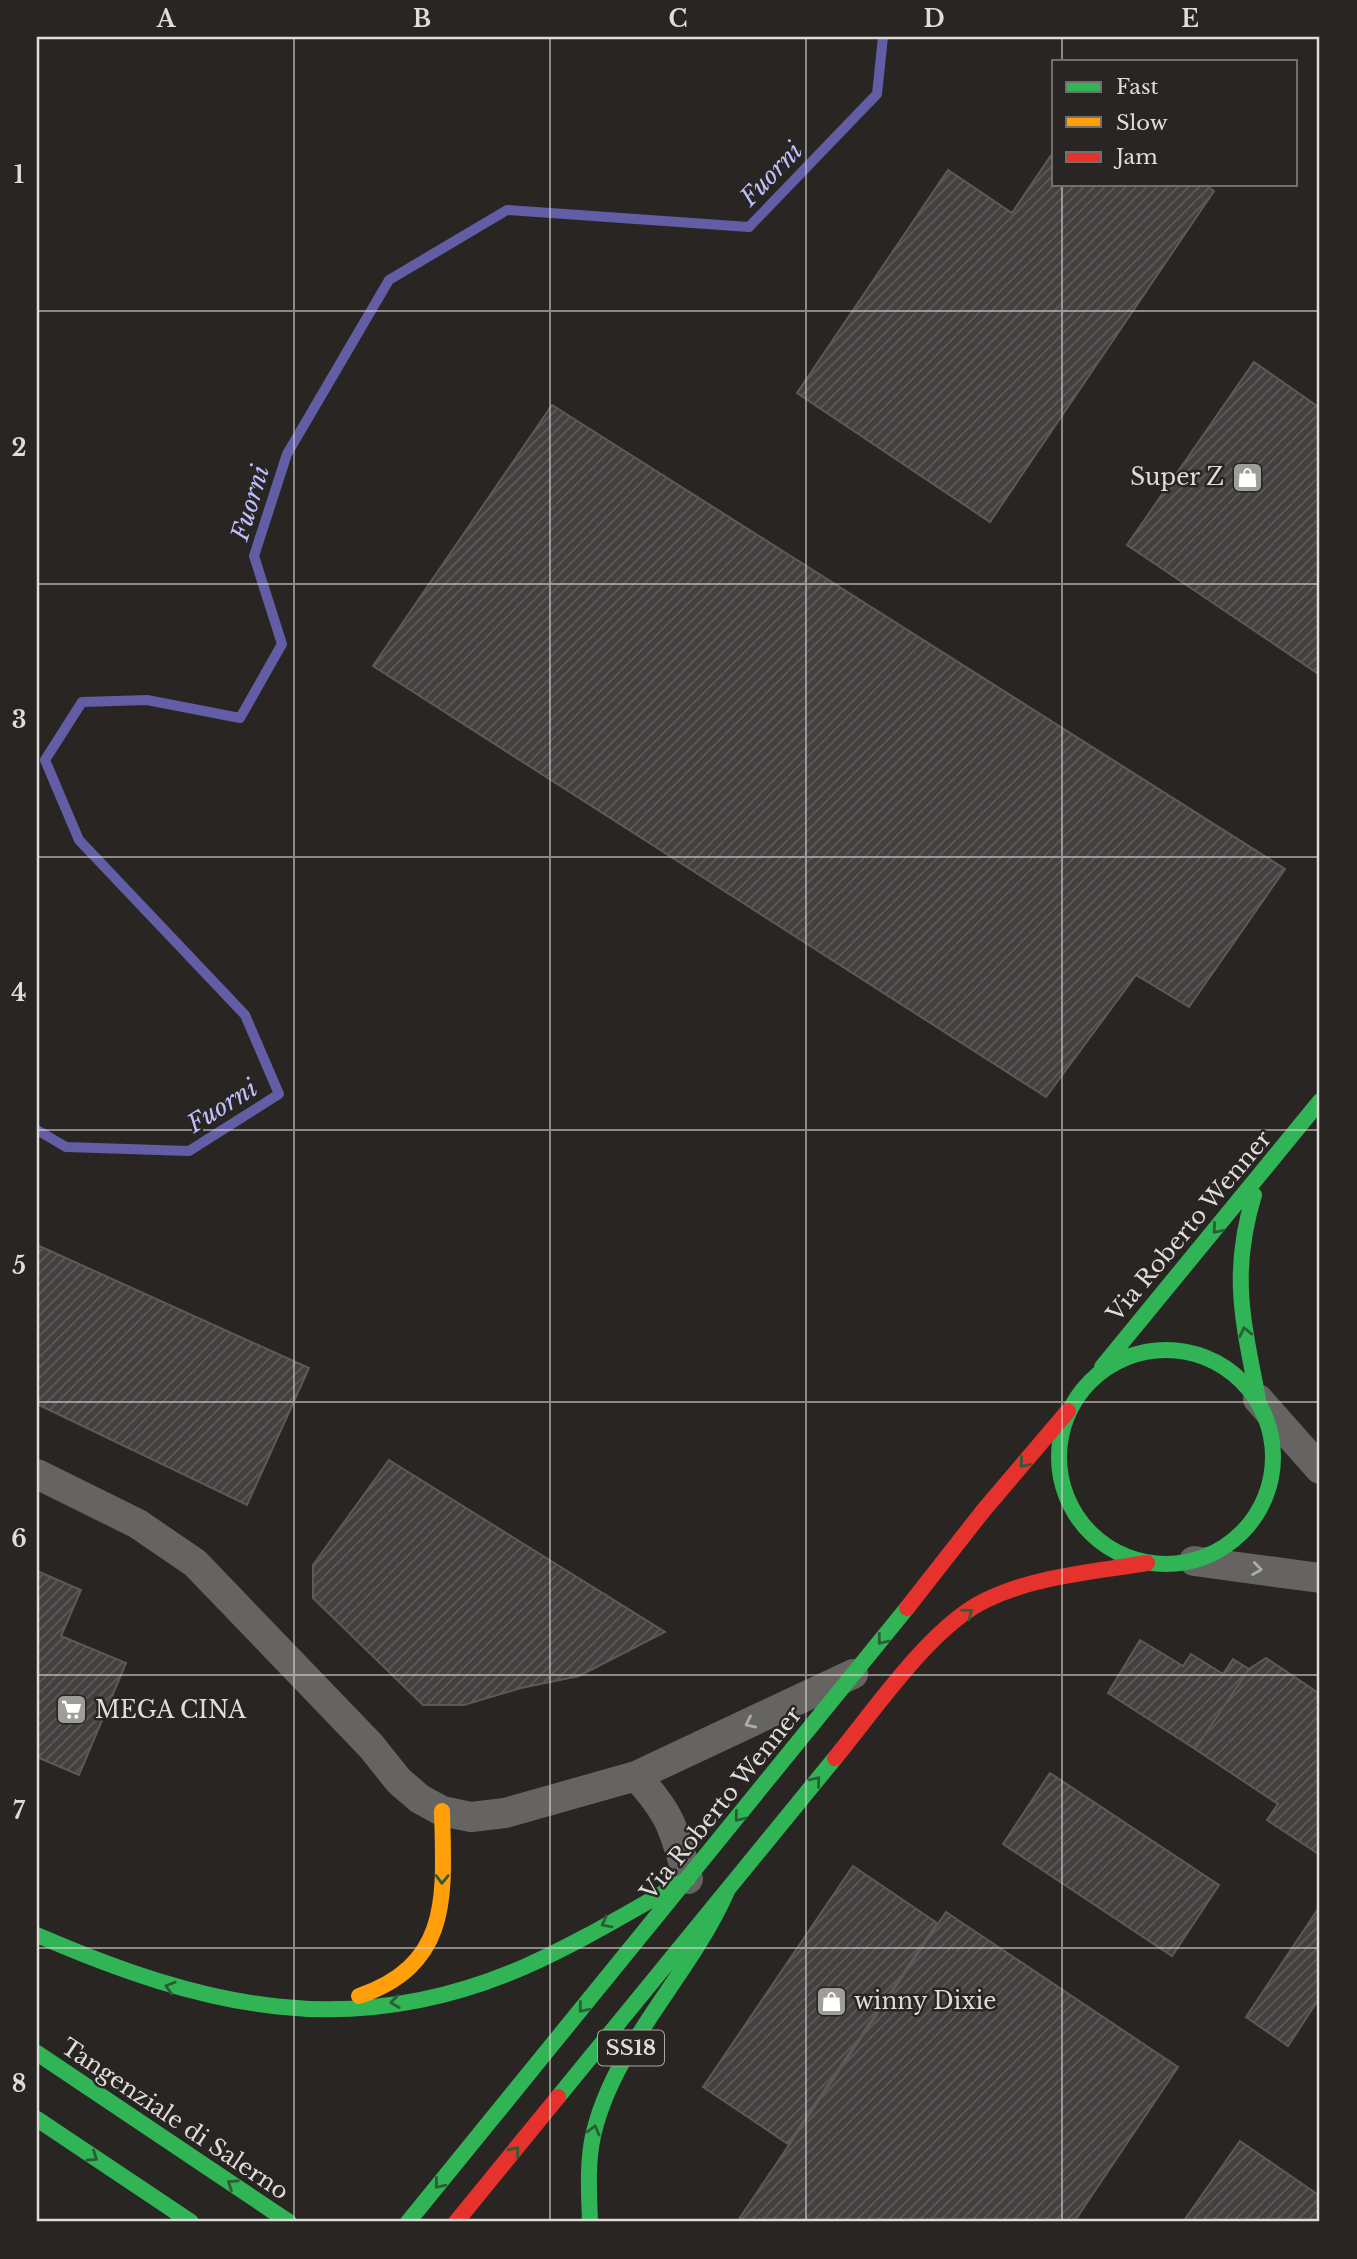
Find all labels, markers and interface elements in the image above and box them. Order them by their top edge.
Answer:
text: A [156,5,177,33]
text: B [413,5,431,33]
text: C [669,5,687,33]
text: D [923,5,945,33]
text: E [1181,5,1199,33]
legend [1052,60,1298,186]
text: Fast [1116,74,1158,100]
text: Slow [1116,110,1168,136]
water label: Fuorni [733,136,809,212]
text: Jam [1113,144,1158,170]
text: 1 [14,161,24,189]
text: 2 [12,434,26,462]
shop icon: Super Z [1230,460,1264,494]
water label: Fuorni [225,461,275,545]
place label: Super Z [1130,463,1224,491]
text: 3 [12,706,26,734]
text: 4 [11,979,27,1007]
water label: Fuorni [181,1073,263,1139]
street label: Via Roberto Wenner [1100,1125,1277,1328]
one-way arrow [1213,1221,1225,1234]
text: 5 [12,1252,26,1280]
one-way arrow [1238,1326,1253,1338]
one-way arrow [1020,1454,1032,1467]
text: 6 [11,1525,27,1553]
one-way arrow [1251,1562,1263,1577]
one-way arrow [960,1608,973,1621]
one-way arrow [877,1632,890,1645]
supermarket icon: MEGA CINA [55,1693,89,1727]
place label: MEGA CINA [95,1696,247,1724]
street label: Via Roberto Wenner [634,1701,808,1906]
one-way arrow [745,1714,757,1728]
one-way arrow [808,1777,821,1789]
text: 7 [13,1797,26,1825]
one-way arrow [735,1809,747,1822]
one-way arrow [435,1874,450,1885]
one-way arrow [601,1914,614,1928]
one-way arrow [165,1980,177,1995]
shop icon: winny Dixie [814,1984,848,2018]
place label: winny Dixie [854,1987,997,2015]
one-way arrow [389,1995,401,2010]
one-way arrow [579,1999,591,2012]
road number: SS18 [598,2030,664,2066]
street label: Tangenziale di Salerno [56,2032,294,2206]
text: 8 [12,2070,26,2098]
one-way arrow [586,2124,600,2136]
one-way arrow [506,2146,519,2158]
one-way arrow [86,2149,99,2162]
one-way arrow [435,2176,447,2189]
one-way arrow [227,2180,240,2192]

